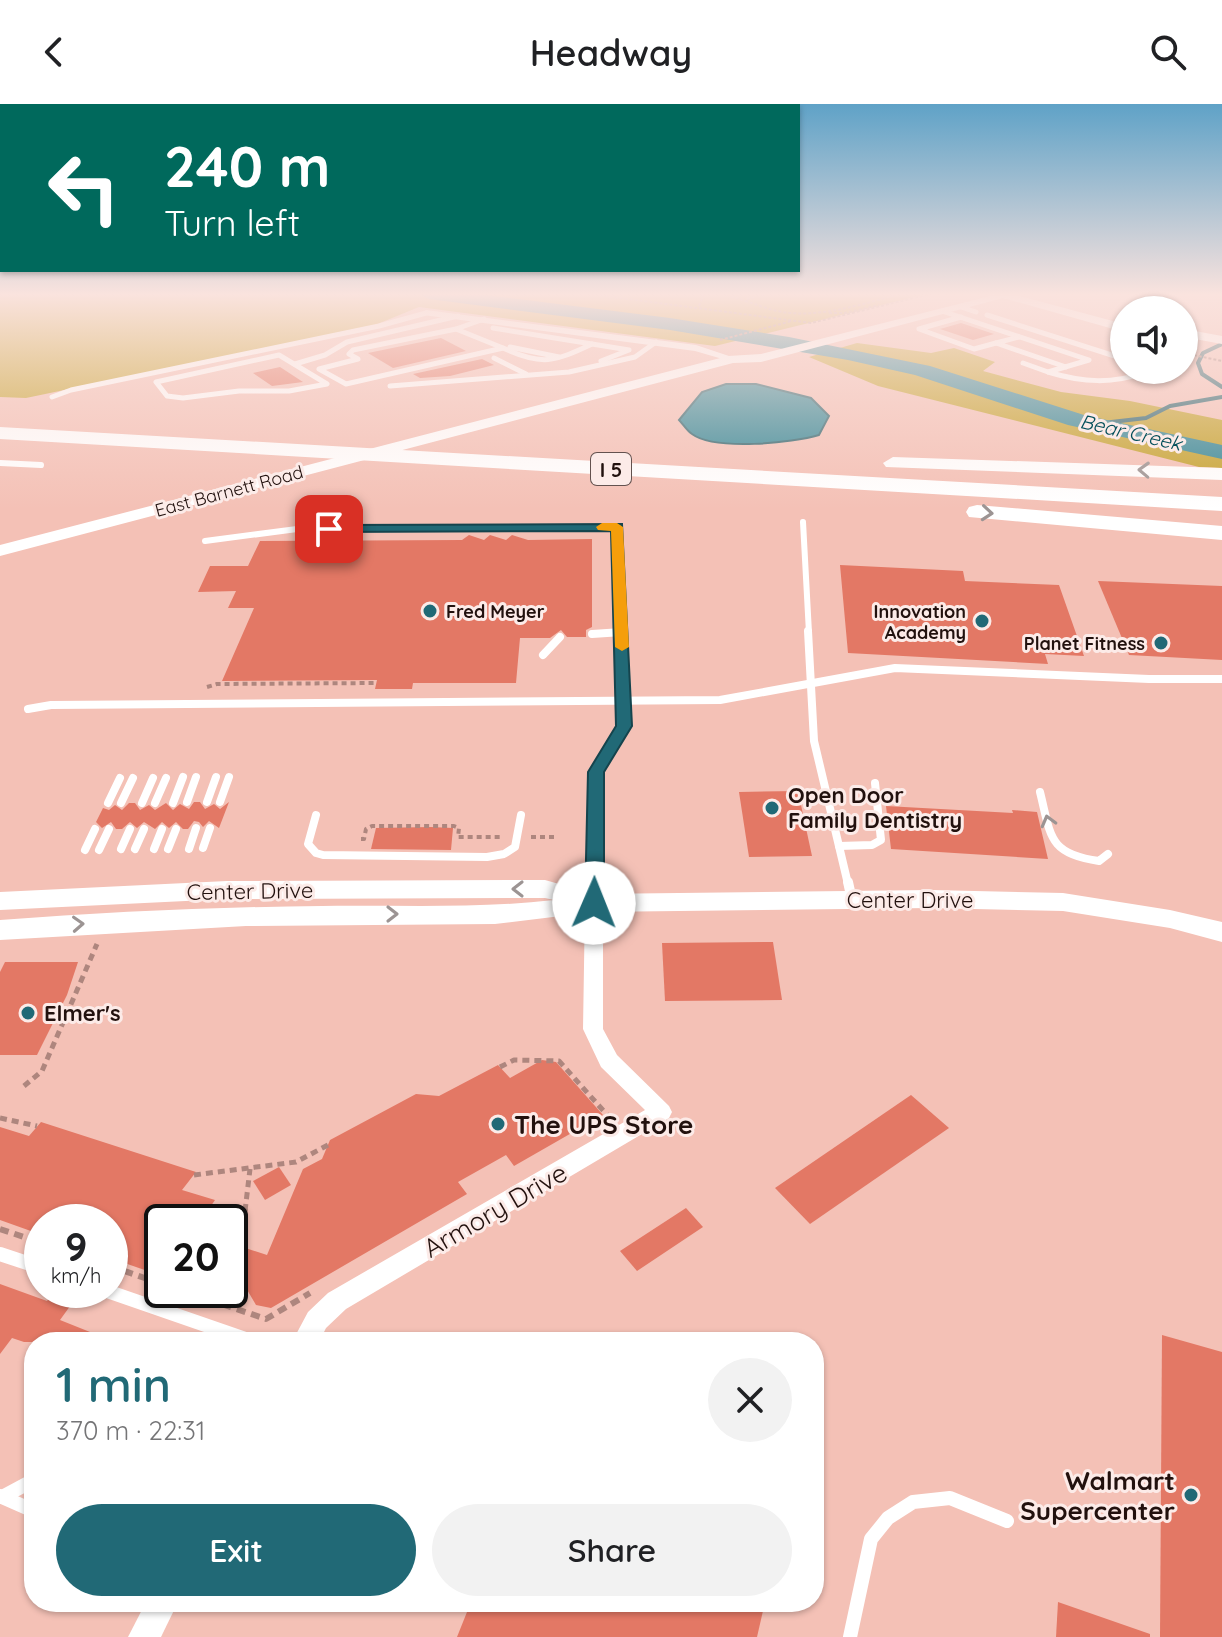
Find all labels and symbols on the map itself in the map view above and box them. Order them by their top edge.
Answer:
water label: Bear Creek [1078,408,1186,456]
road number: I 5 [591,453,631,485]
street label: East Barnett Road [152,460,306,522]
one-way arrow [1137,462,1150,479]
pin [295,495,363,563]
one-way arrow [981,505,994,522]
place label: Fred Meyer [446,600,545,623]
place label: Innovation Academy [873,600,966,644]
marker: Fred Meyer [421,602,439,620]
marker: Innovation Academy [973,612,991,630]
place label: Planet Fitness [1024,632,1145,655]
marker: Planet Fitness [1152,634,1170,652]
place label: Open Door Family Dentistry [788,781,962,834]
marker: Open Door Family Dentistry [763,799,781,817]
one-way arrow [1041,815,1058,829]
position arrow [552,861,636,945]
street label: Center Drive [186,876,314,906]
one-way arrow [511,880,524,898]
street label: Center Drive [847,886,973,914]
one-way arrow [386,906,399,923]
one-way arrow [72,916,85,933]
place label: Elmer's [44,999,121,1027]
marker: Elmer's [19,1004,37,1022]
place label: The UPS Store [514,1108,693,1141]
marker: The UPS Store [489,1115,507,1133]
street label: Armory Drive [417,1156,573,1264]
speed limit sign: 20 [144,1204,248,1308]
place label: Walmart Supercenter [1020,1464,1175,1527]
marker: Walmart Supercenter [1182,1486,1200,1504]

